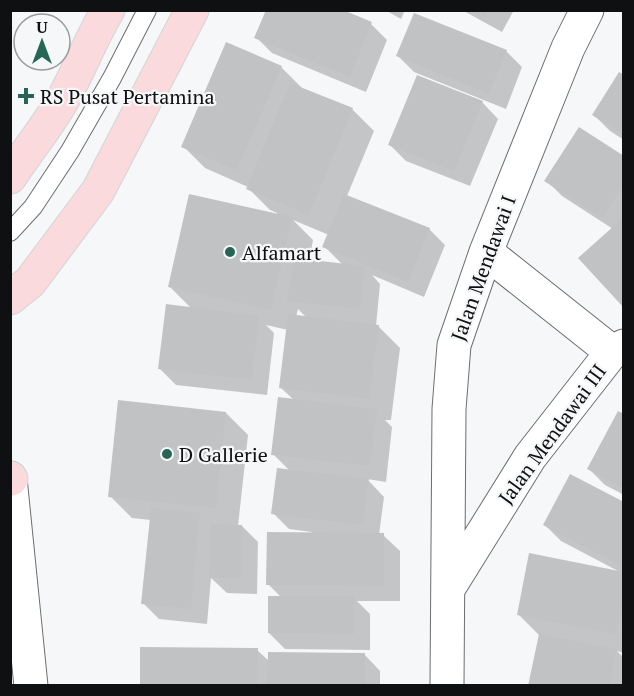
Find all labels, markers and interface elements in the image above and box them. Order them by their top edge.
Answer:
north arrow [12,12,72,72]
text: U [36,16,48,38]
place label: RS Pusat Pertamina [40,83,215,110]
marker: RS Pusat Pertamina [17,87,35,105]
street label: Jalan Mendawai I [444,192,522,344]
place label: Alfamart [242,239,322,266]
marker: Alfamart [223,245,237,259]
street label: Jalan Mendawai III [492,359,612,509]
place label: D Gallerie [179,441,268,468]
marker: D Gallerie [160,447,174,461]

